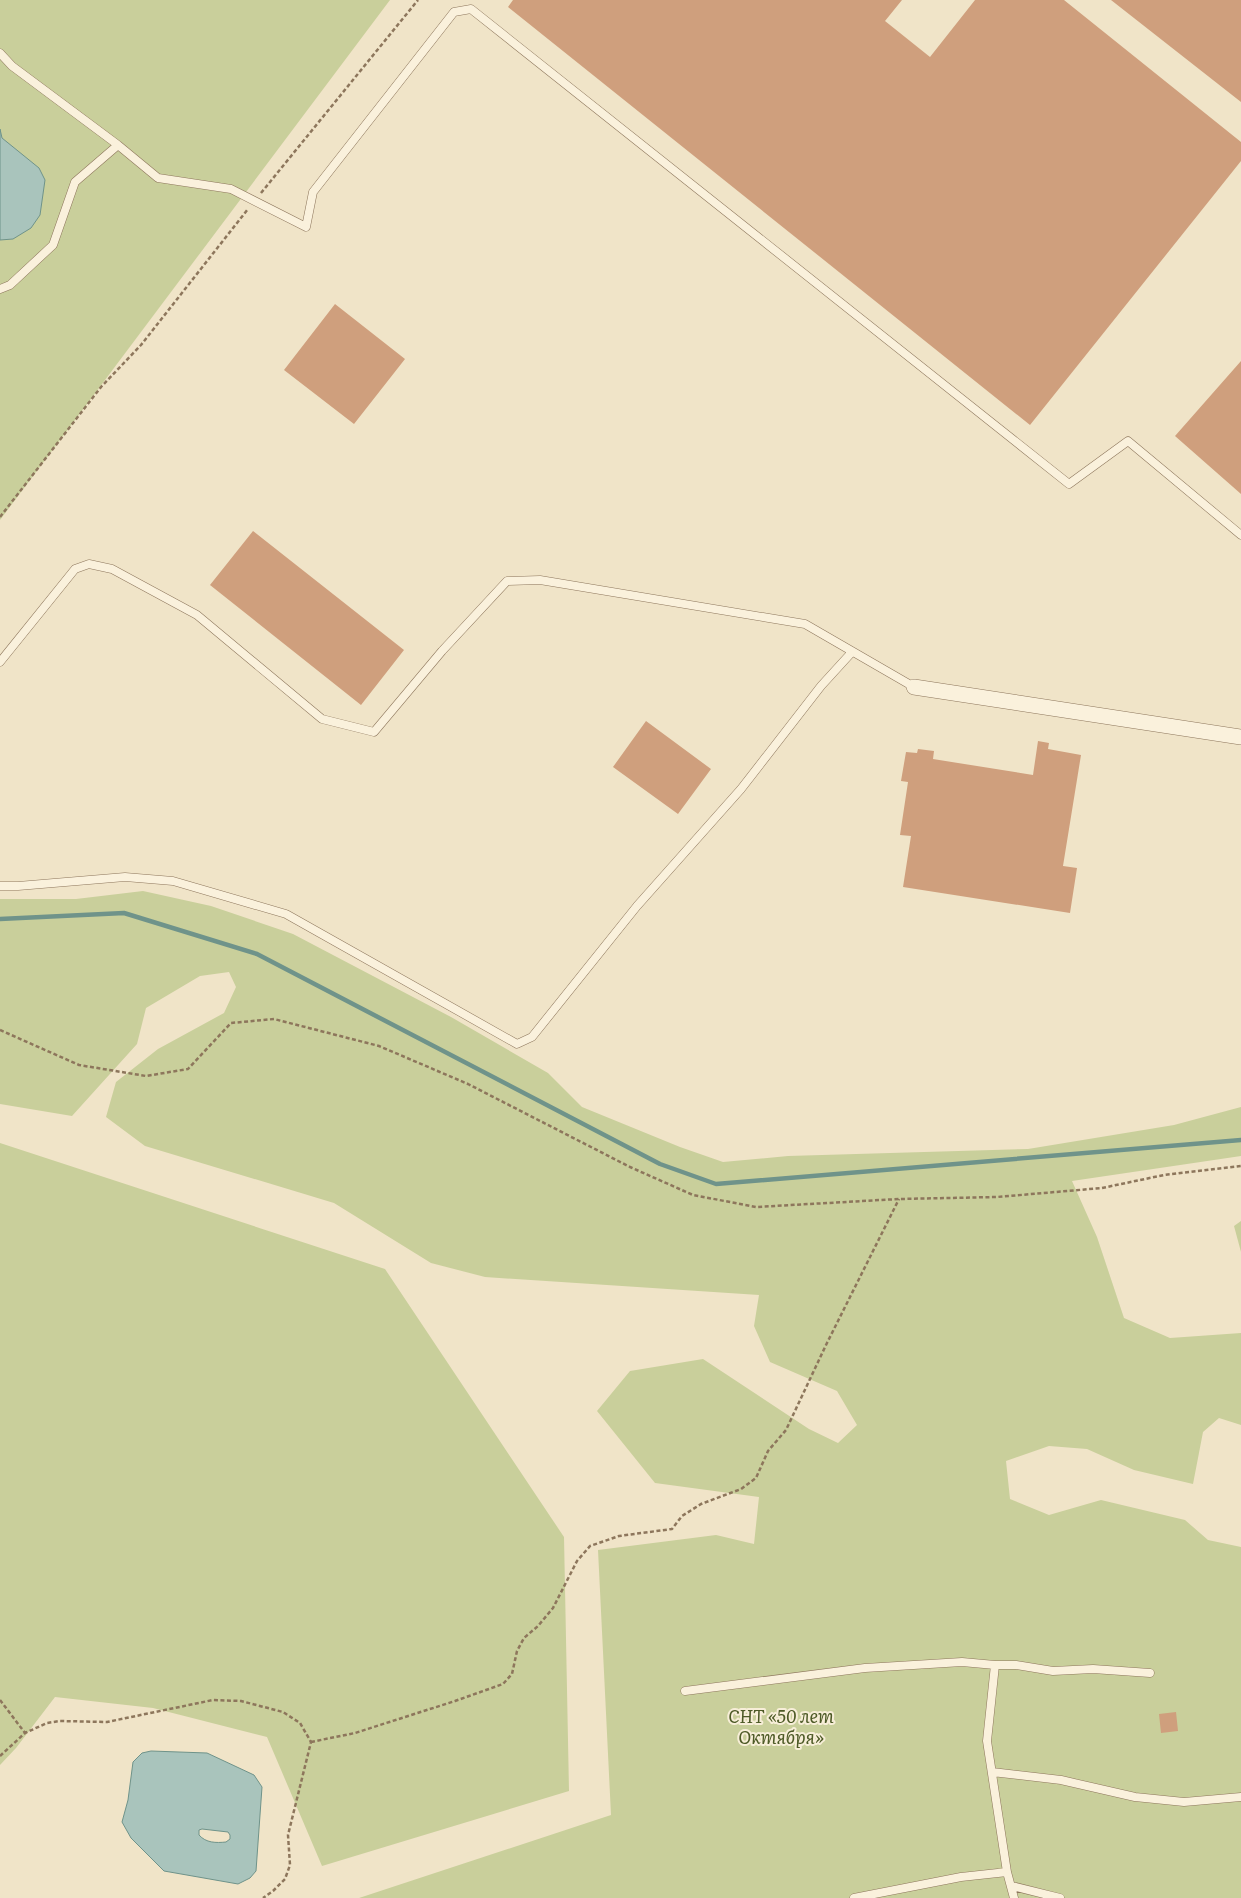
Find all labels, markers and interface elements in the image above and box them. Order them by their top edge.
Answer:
park label: СНТ «50 лет Октября» [728,1702,834,1750]

